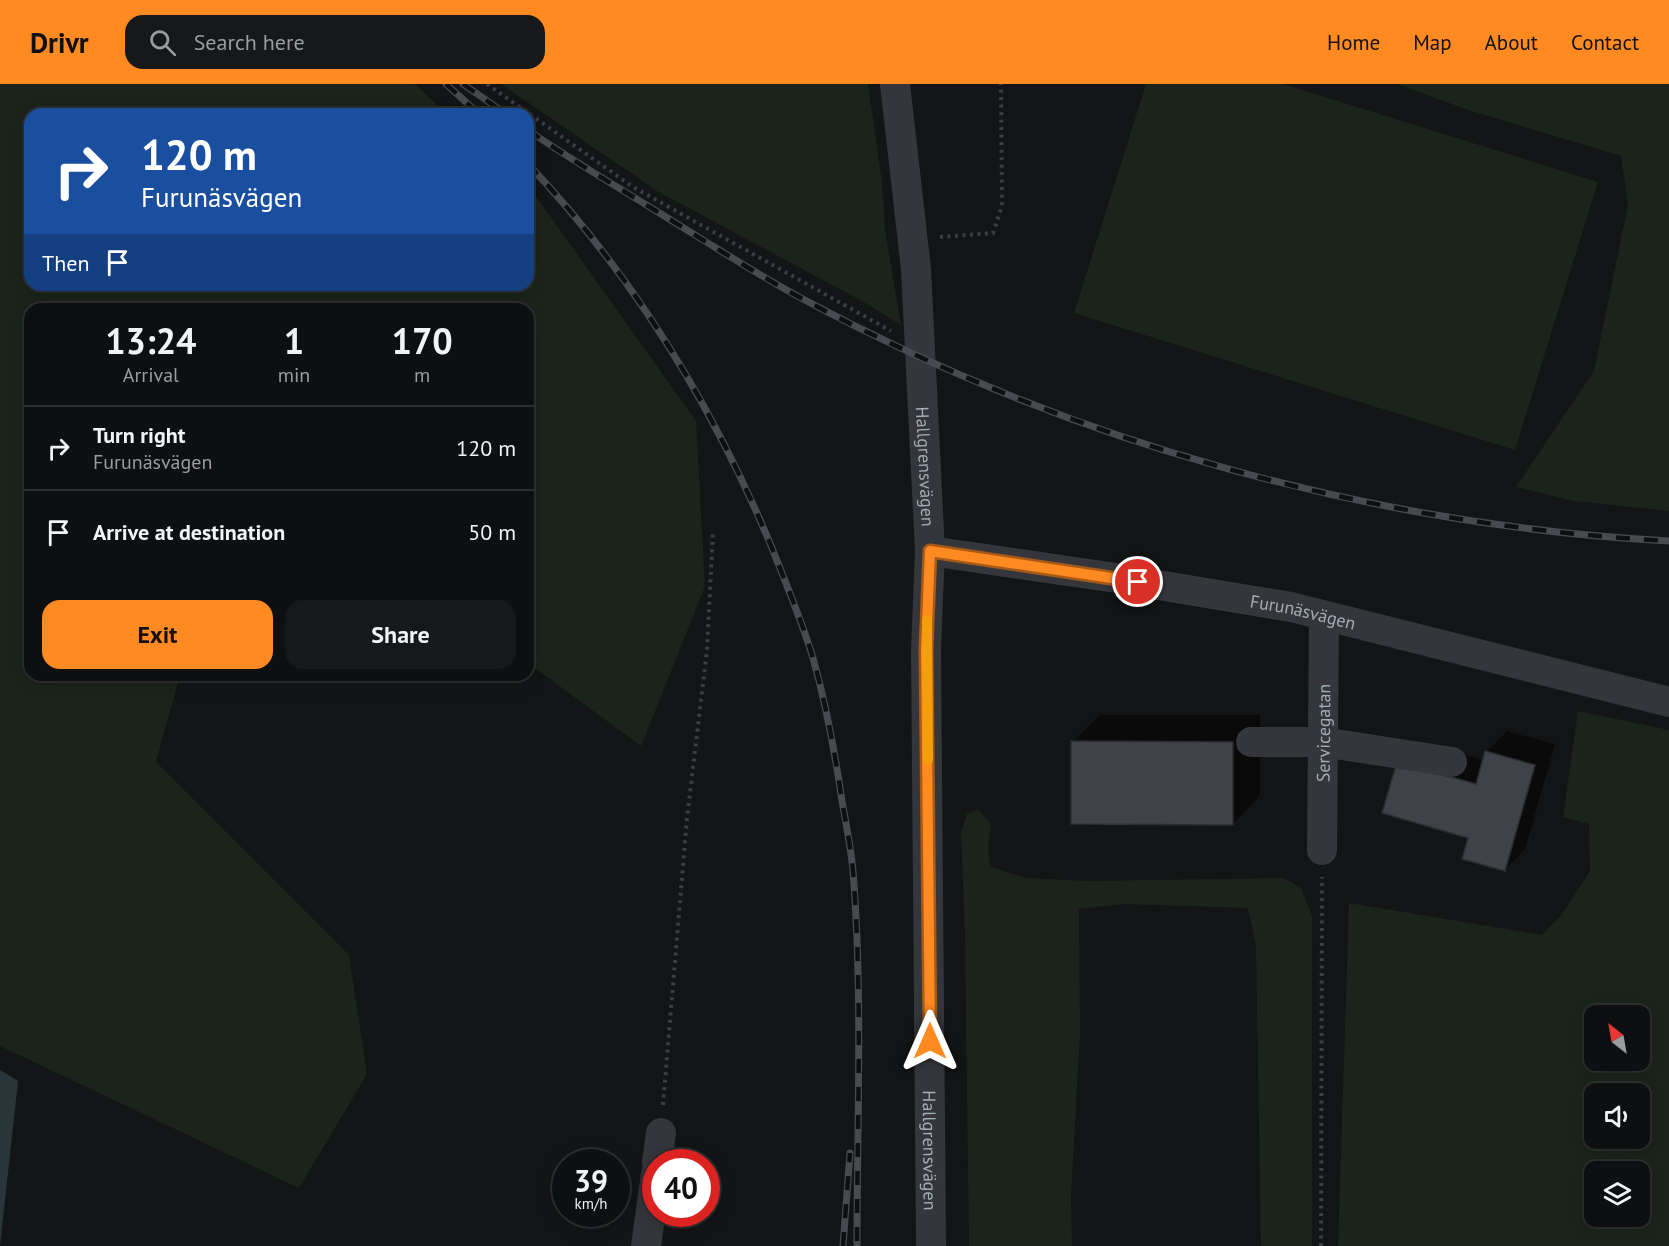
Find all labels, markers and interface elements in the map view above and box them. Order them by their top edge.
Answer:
search box [125,15,545,69]
text: Drivr [30,24,89,61]
icon: search [146,26,179,59]
text: Search here [194,28,305,56]
text: Home [1327,29,1380,56]
text: Map [1413,29,1452,56]
text: About [1485,29,1538,56]
text: Contact [1571,29,1639,56]
text: 120 m [141,127,257,182]
icon: right [42,132,120,210]
text: Furunäsvägen [141,180,302,214]
icon: arrive [101,246,134,279]
text: Then [42,249,89,277]
text: 13:24 [105,317,197,364]
text: 1 [284,317,304,364]
text: 170 [392,317,453,364]
text: Arrival [123,362,179,388]
text: min [278,362,310,388]
text: m [414,362,430,388]
street label: Hallgrensvägen [911,406,940,527]
text: Turn right [93,421,185,449]
icon: right [42,432,75,465]
text: 120 m [456,434,516,462]
text: Furunäsvägen [93,449,212,475]
icon: arrive [42,516,75,549]
text: Arrive at destination [93,518,285,546]
text: 50 m [468,518,516,546]
pin [1112,556,1163,607]
icon: arrive [1121,565,1154,598]
street label: Furunäsvägen [1249,589,1358,634]
button: Exit [42,600,273,669]
button: Share [285,600,516,669]
street label: Servicegatan [1311,684,1335,782]
north arrow [1584,1005,1650,1071]
map controls [1584,1005,1650,1227]
position arrow [898,1009,962,1073]
button: sound [1584,1083,1650,1149]
street label: Hallgrensvägen [918,1090,942,1211]
speed limit sign: 40 [642,1149,720,1227]
text: 39 [574,1161,608,1200]
button: layers [1584,1161,1650,1227]
text: km/h [575,1194,607,1213]

